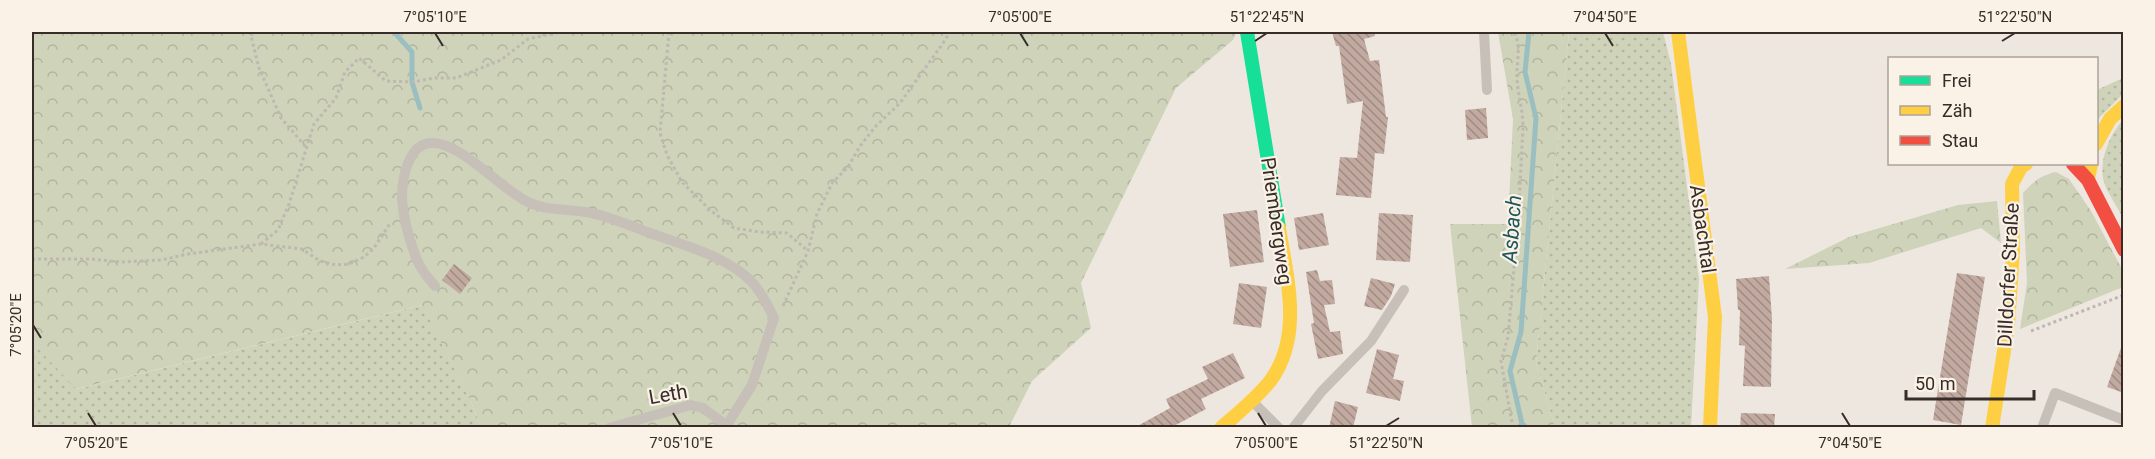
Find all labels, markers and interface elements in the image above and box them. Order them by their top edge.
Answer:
text: 7°05'10"E [403,8,467,26]
text: 7°05'00"E [988,8,1052,26]
text: 51°22'45"N [1230,8,1304,26]
text: 7°04'50"E [1573,8,1637,26]
text: 51°22'50"N [1978,8,2052,26]
legend [1888,57,2098,165]
text: Frei [1942,70,1972,91]
text: Zäh [1942,100,1973,121]
text: Stau [1942,130,1978,151]
street label: Priembergweg [1256,155,1298,287]
street label: Asbachtal [1685,183,1721,275]
water label: Asbach [1498,194,1526,265]
street label: Dilldorfer Straße [1992,202,2024,348]
text: 7°05'20"E [7,293,25,357]
scale bar [1906,363,2034,401]
text: 50 m [1915,373,1955,394]
street label: Leth [647,379,689,409]
text: 7°05'20"E [64,434,128,452]
text: 7°05'10"E [649,434,713,452]
text: 7°05'00"E [1234,434,1298,452]
text: 51°22'50"N [1349,434,1423,452]
text: 7°04'50"E [1818,434,1882,452]

